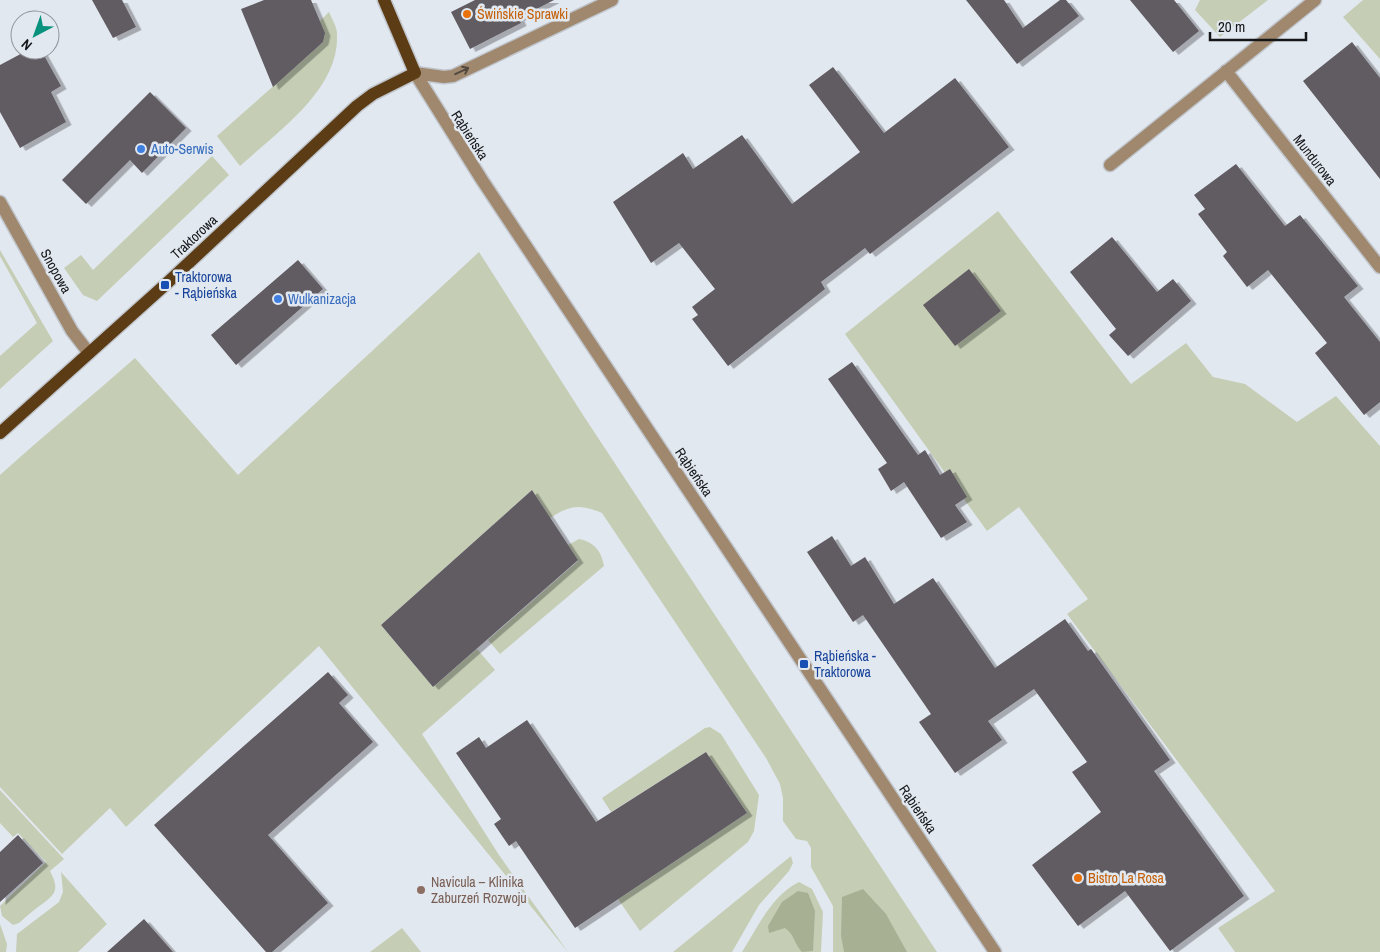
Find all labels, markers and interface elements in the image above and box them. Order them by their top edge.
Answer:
place label: Świńskie Sprawki [477,5,568,23]
marker: Świńskie Sprawki [461,8,473,20]
north arrow [10,10,60,60]
scale bar [1210,10,1306,42]
text: 20 m [1218,16,1245,37]
text: N [17,35,36,54]
one-way arrow [454,66,469,76]
street label: Rąbieńska [448,107,493,163]
street label: Mundurowa [1289,131,1341,190]
place label: Auto-Serwis [150,140,214,158]
marker: Auto-Serwis [135,143,147,155]
street label: Traktorowa [167,211,221,263]
street label: Snopowa [37,246,76,297]
place label: Traktorowa - Rąbieńska [175,268,238,302]
marker: Traktorowa - Rąbieńska [159,279,171,291]
place label: Wulkanizacja [288,290,357,308]
marker: Wulkanizacja [272,293,284,305]
street label: Rąbieńska [671,444,717,500]
place label: Rąbieńska - Traktorowa [814,647,876,681]
marker: Rąbieńska - Traktorowa [798,658,810,670]
street label: Rąbieńska [895,781,941,837]
place label: Bistro La Rosa [1088,869,1165,887]
marker: Bistro La Rosa [1072,872,1084,884]
place label: Navicula – Klinika Zaburzeń Rozwoju [431,873,527,907]
marker: Navicula – Klinika Zaburzeń Rozwoju [415,884,427,896]

